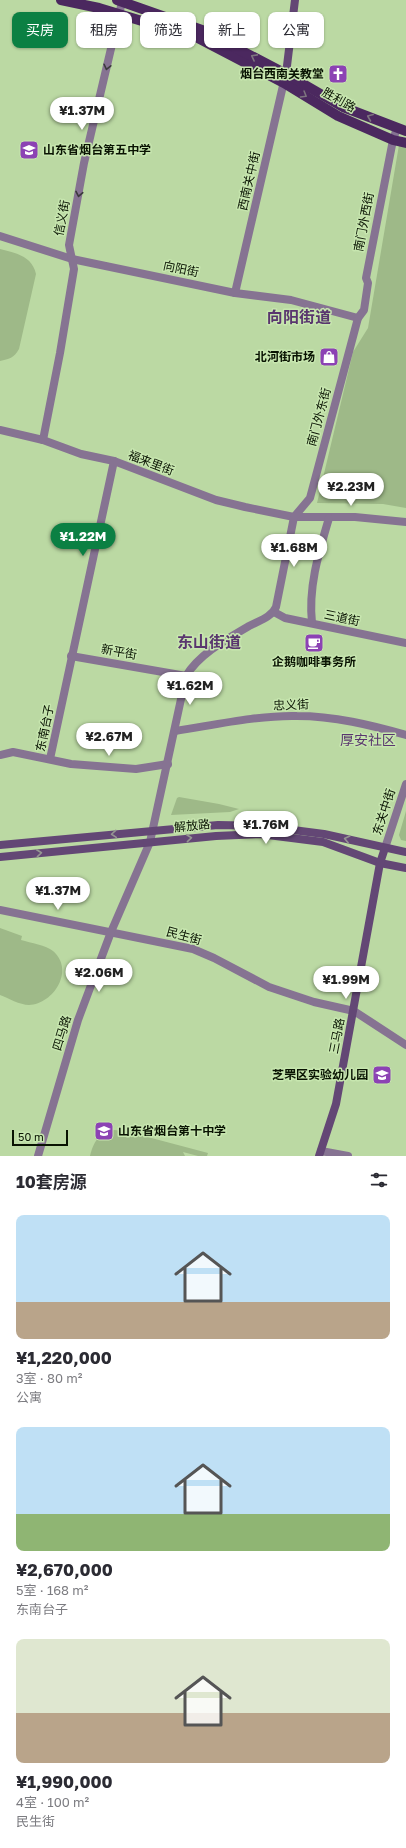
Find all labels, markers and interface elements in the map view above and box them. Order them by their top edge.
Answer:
chip: 买房 [12,12,68,48]
chip: 租房 [76,12,132,48]
chip: 筛选 [140,12,196,48]
chip: 新上 [204,12,260,48]
chip: 公寓 [268,12,324,48]
one-way arrow [251,55,259,62]
church icon: 烟台西南关教堂 [327,63,349,85]
one-way arrow [104,64,112,70]
place label: 烟台西南关教堂 [240,66,324,81]
street label: 胜利路 [320,84,359,115]
one-way arrow [300,90,307,98]
pin: ¥1.37M [49,97,115,131]
text: ¥1.37M [59,102,105,118]
one-way arrow [366,114,373,122]
school or university icon: 山东省烟台第五中学 [18,139,40,161]
place label: 山东省烟台第五中学 [43,142,151,157]
street label: 西南关中街 [234,150,263,212]
one-way arrow [75,191,83,197]
street label: 南门外西街 [350,191,377,253]
street label: 信义街 [51,199,72,237]
street label: 向阳街 [162,257,200,280]
district label: 向阳街道 [267,307,331,327]
shop icon: 北河街市场 [318,346,340,368]
place label: 北河街市场 [255,349,315,364]
street label: 南门外东街 [304,386,334,448]
street label: 福来里街 [126,447,176,478]
pin: ¥2.23M [318,473,384,507]
text: ¥2.23M [327,478,375,494]
pin: ¥1.22M [50,523,116,557]
text: ¥1.22M [60,528,106,544]
pin: ¥1.68M [261,534,327,568]
text: ¥1.68M [270,539,318,555]
street label: 三道街 [323,606,361,629]
district label: 东山街道 [177,632,241,652]
cafe icon: 企鹅咖啡事务所 [303,632,325,654]
street label: 新平街 [100,641,138,662]
place label: 企鹅咖啡事务所 [272,654,356,669]
pin: ¥1.62M [157,672,223,706]
text: ¥1.62M [166,677,214,693]
street label: 忠义街 [273,696,309,713]
street label: 东南台子 [33,703,56,753]
pin: ¥2.67M [76,723,142,757]
text: ¥2.67M [85,728,133,744]
district label: 厚安社区 [340,731,396,748]
street label: 东关中街 [369,787,398,837]
pin: ¥1.76M [233,811,299,845]
street label: 解放路 [173,816,211,835]
text: ¥1.76M [243,816,289,832]
one-way arrow [111,830,117,839]
one-way arrow [186,834,192,843]
one-way arrow [344,836,350,844]
one-way arrow [36,849,42,858]
pin: ¥1.37M [25,877,91,911]
text: ¥1.37M [35,882,81,898]
street label: 民生街 [165,924,203,947]
pin: ¥2.06M [66,959,132,993]
text: ¥2.06M [75,964,123,980]
pin: ¥1.99M [313,966,379,1000]
text: ¥1.99M [322,971,370,987]
street label: 四马路 [49,1013,74,1052]
street label: 三马路 [326,1017,347,1055]
school or university icon: 芝罘区实验幼儿园 [371,1064,393,1086]
place label: 芝罘区实验幼儿园 [272,1067,368,1082]
school or university icon: 山东省烟台第十中学 [93,1120,115,1142]
place label: 山东省烟台第十中学 [118,1123,226,1138]
scale bar [12,1128,68,1147]
text: 50 m [18,1130,44,1143]
icon: filters [368,1169,390,1191]
text: 10套房源 [16,1171,87,1192]
icon: home [167,1241,239,1313]
text: ¥1,220,000 [16,1347,112,1368]
text: 3室 · 80 m² [16,1370,82,1386]
text: 公寓 [16,1389,42,1405]
icon: home [167,1453,239,1525]
text: ¥2,670,000 [16,1559,113,1580]
text: 5室 · 168 m² [16,1582,88,1598]
text: 东南台子 [16,1601,68,1617]
icon: home [167,1665,239,1737]
text: ¥1,990,000 [16,1771,113,1792]
text: 4室 · 100 m² [16,1794,89,1810]
text: 民生街 [16,1813,55,1829]

